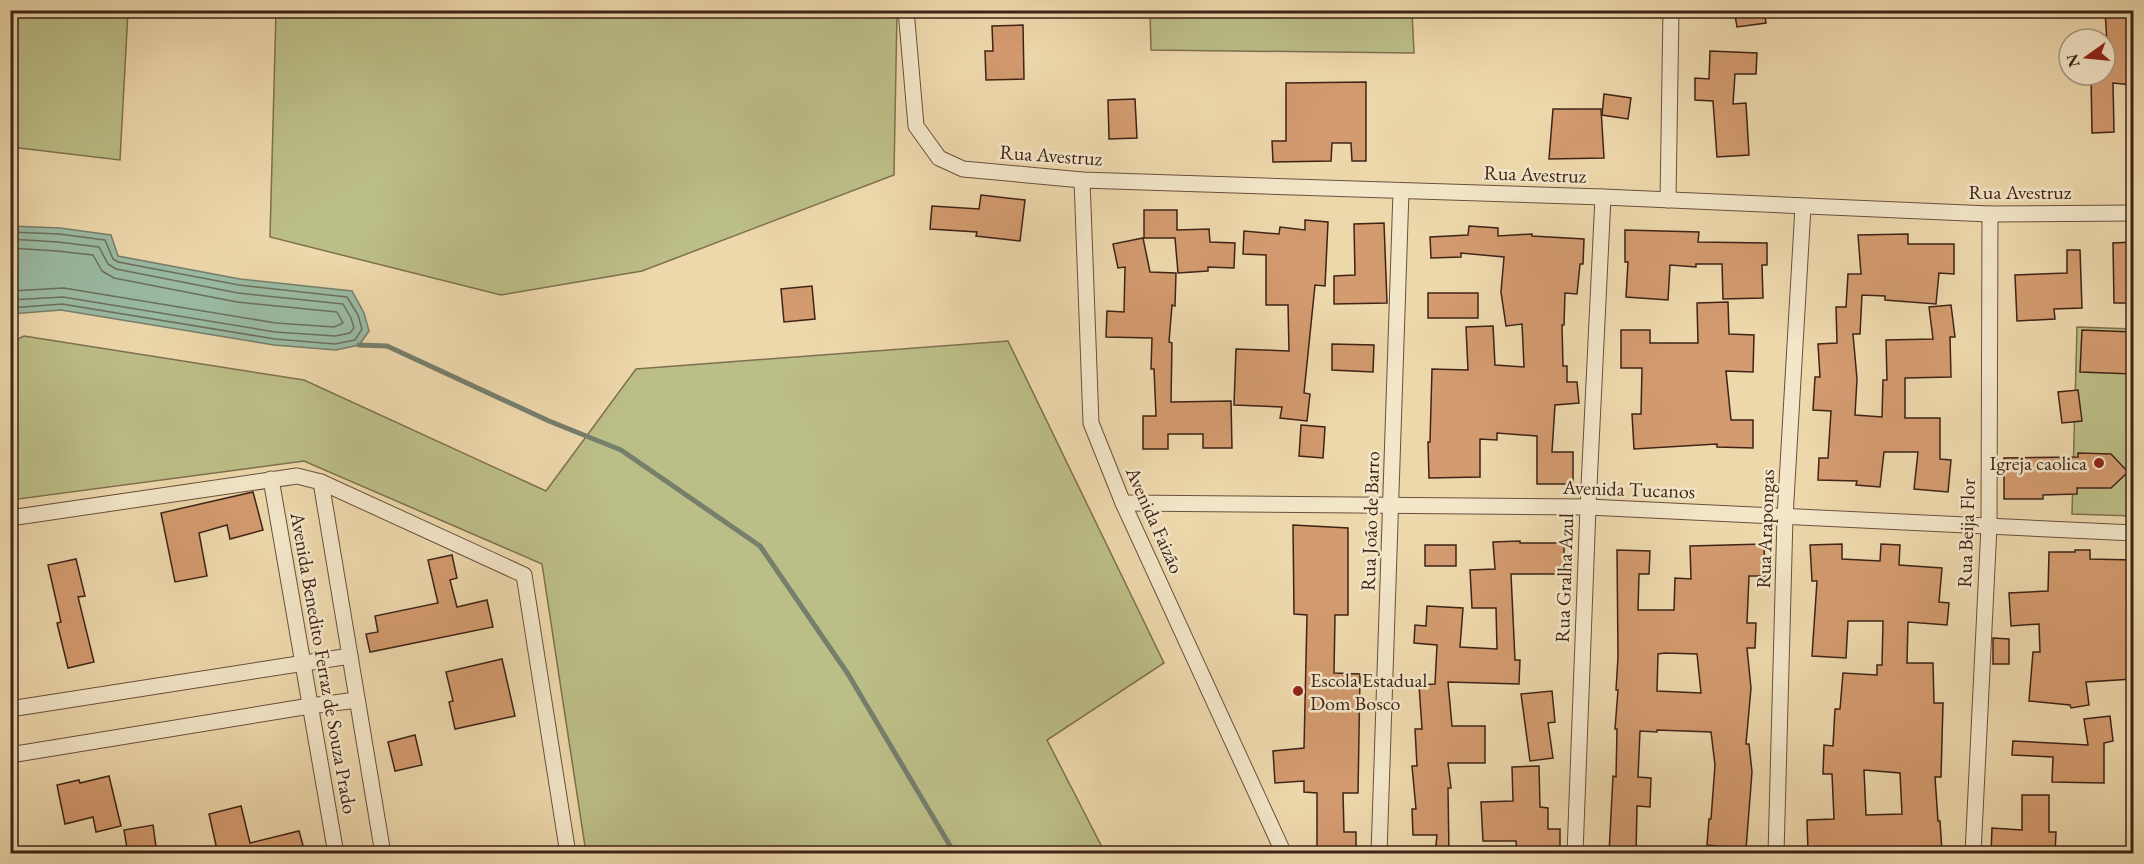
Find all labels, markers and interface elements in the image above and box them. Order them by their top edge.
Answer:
north arrow [2057,27,2117,87]
text: N [2061,52,2085,70]
street label: Rua Avestruz [999,138,1104,172]
street label: Rua Avestruz [1483,159,1587,189]
street label: Rua Avestruz [1969,179,2072,205]
place label: Igreja caolica [1990,450,2087,476]
street label: Rua João de Barro [1355,451,1385,591]
marker: Igreja caolica [2092,456,2106,470]
street label: Avenida Faizão [1120,462,1190,577]
street label: Rua Arapongas [1750,469,1780,589]
street label: Avenida Tucanos [1561,474,1696,504]
street label: Rua Beija Flor [1951,478,1981,588]
street label: Avenida Benedito Ferraz de Souza Prado [284,509,363,816]
street label: Rua Gralha Azul [1549,513,1579,643]
place label: Escola Estadual Dom Bosco [1310,667,1427,716]
marker: Escola Estadual Dom Bosco [1291,684,1305,698]

